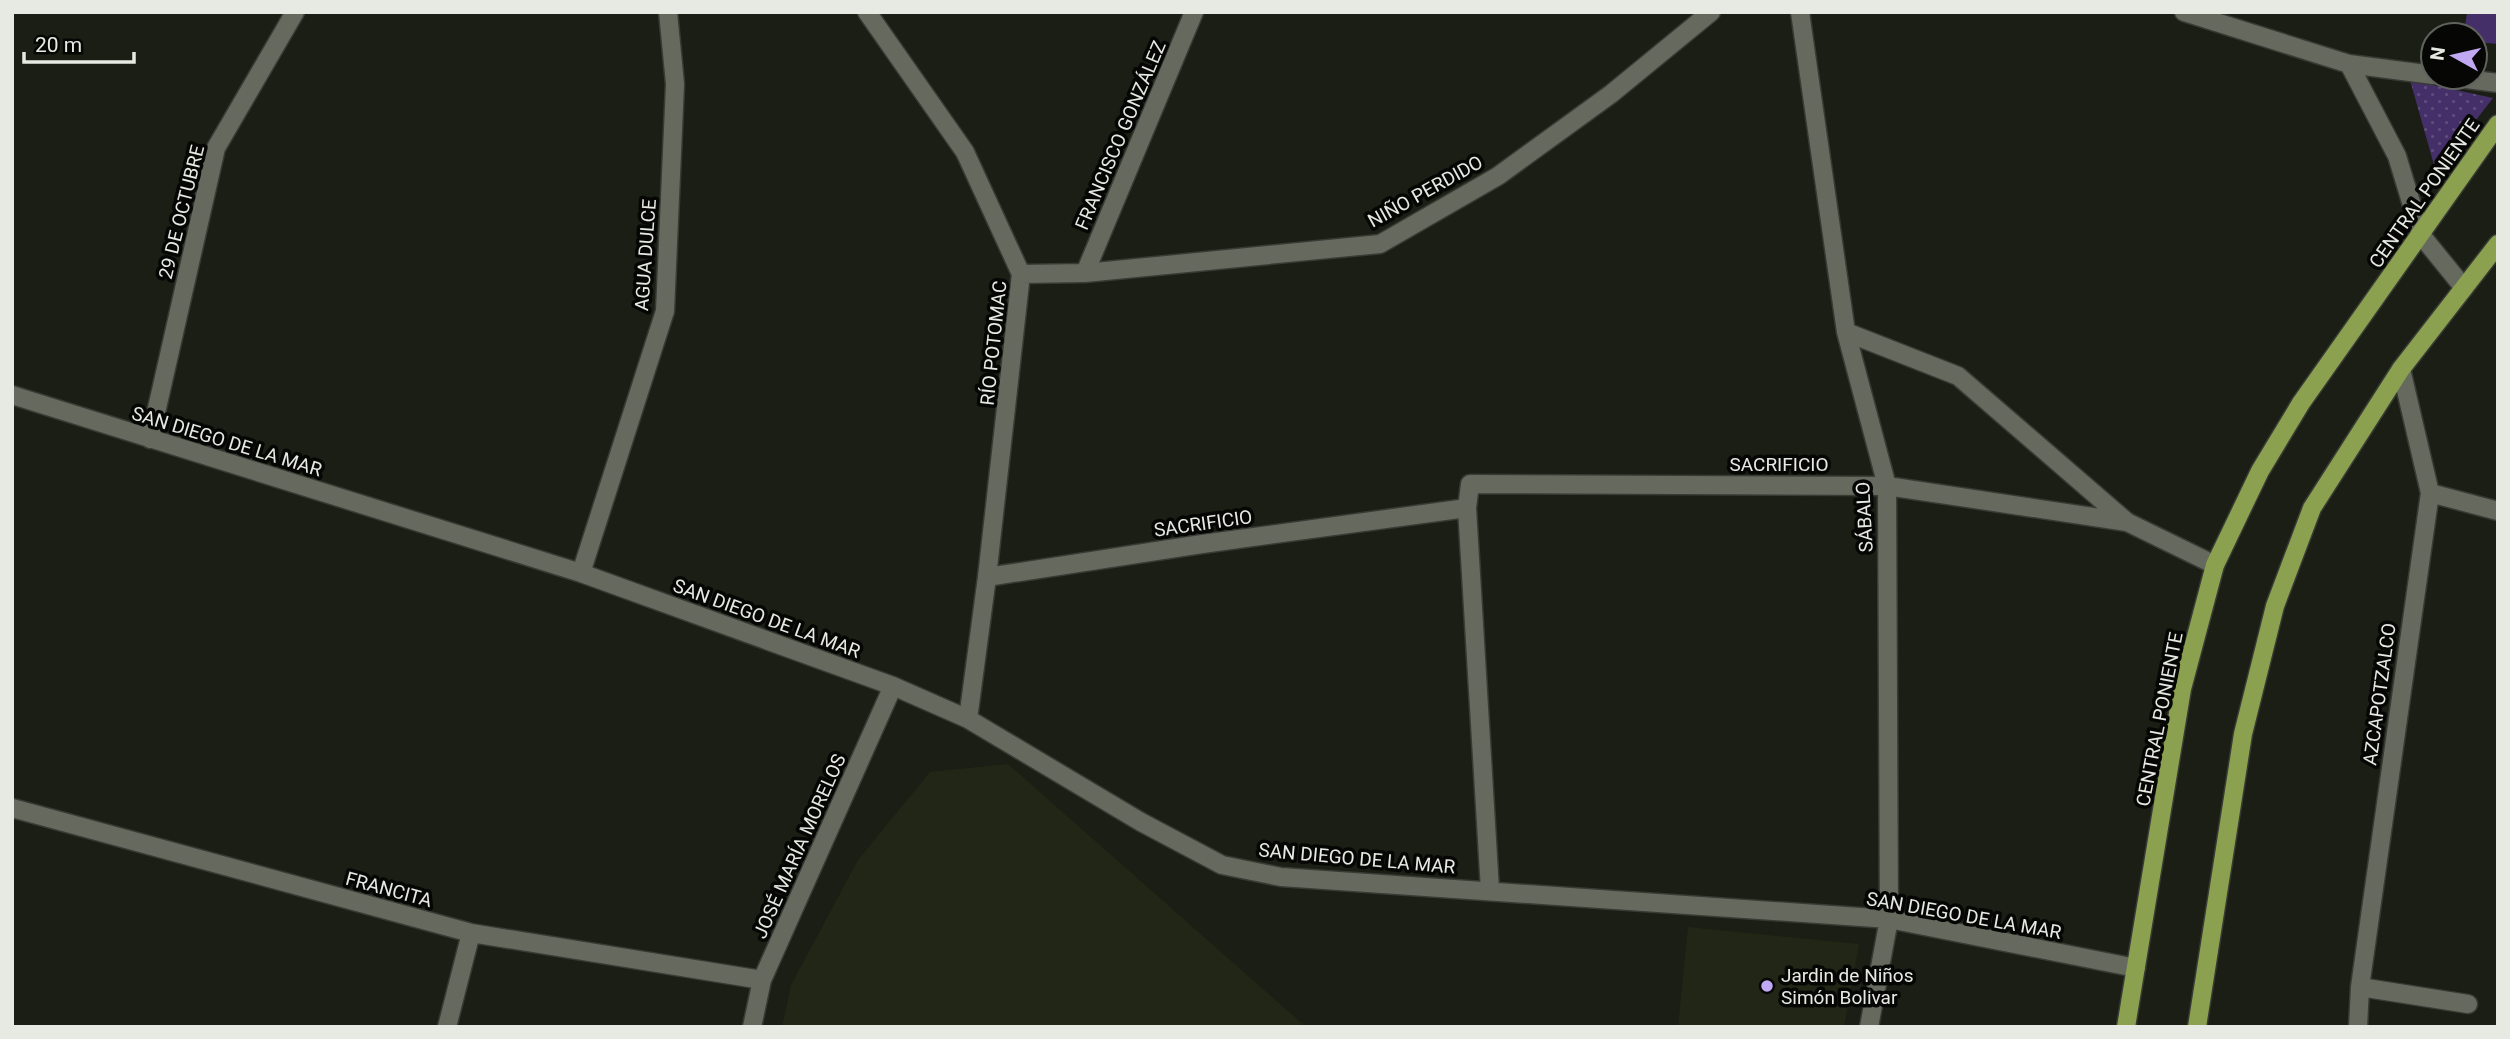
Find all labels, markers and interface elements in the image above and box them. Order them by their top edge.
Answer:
scale bar [24,21,135,65]
north arrow [2419,21,2489,91]
text: 20 m [35,33,82,57]
street label: FRANCISCO GONZÁLEZ [1070,37,1171,233]
text: N [2425,45,2450,62]
street label: CENTRAL PONIENTE [2364,114,2485,272]
street label: 29 DE OCTUBRE [154,143,209,281]
street label: NIÑO PERDIDO [1364,150,1487,232]
street label: AGUA DULCE [630,198,661,312]
street label: RÍO POTOMAC [976,280,1011,406]
street label: SAN DIEGO DE LA MAR [129,402,325,481]
street label: SACRIFICIO [1729,453,1829,476]
street label: SÁBALO [1851,481,1878,553]
street label: SACRIFICIO [1152,505,1254,542]
street label: SAN DIEGO DE LA MAR [670,574,864,663]
street label: AZCAPOTZALCO [2358,621,2401,767]
street label: CENTRAL PONIENTE [2131,630,2188,808]
street label: JOSÉ MARÍA MORELOS [748,750,851,942]
street label: SAN DIEGO DE LA MAR [1258,838,1457,879]
street label: FRANCITA [343,867,435,912]
street label: SAN DIEGO DE LA MAR [1865,887,2063,944]
place label: Jardin de Niños Simón Bolivar [1781,964,1913,1009]
marker: Jardin de Niños Simón Bolivar [1759,978,1775,994]

